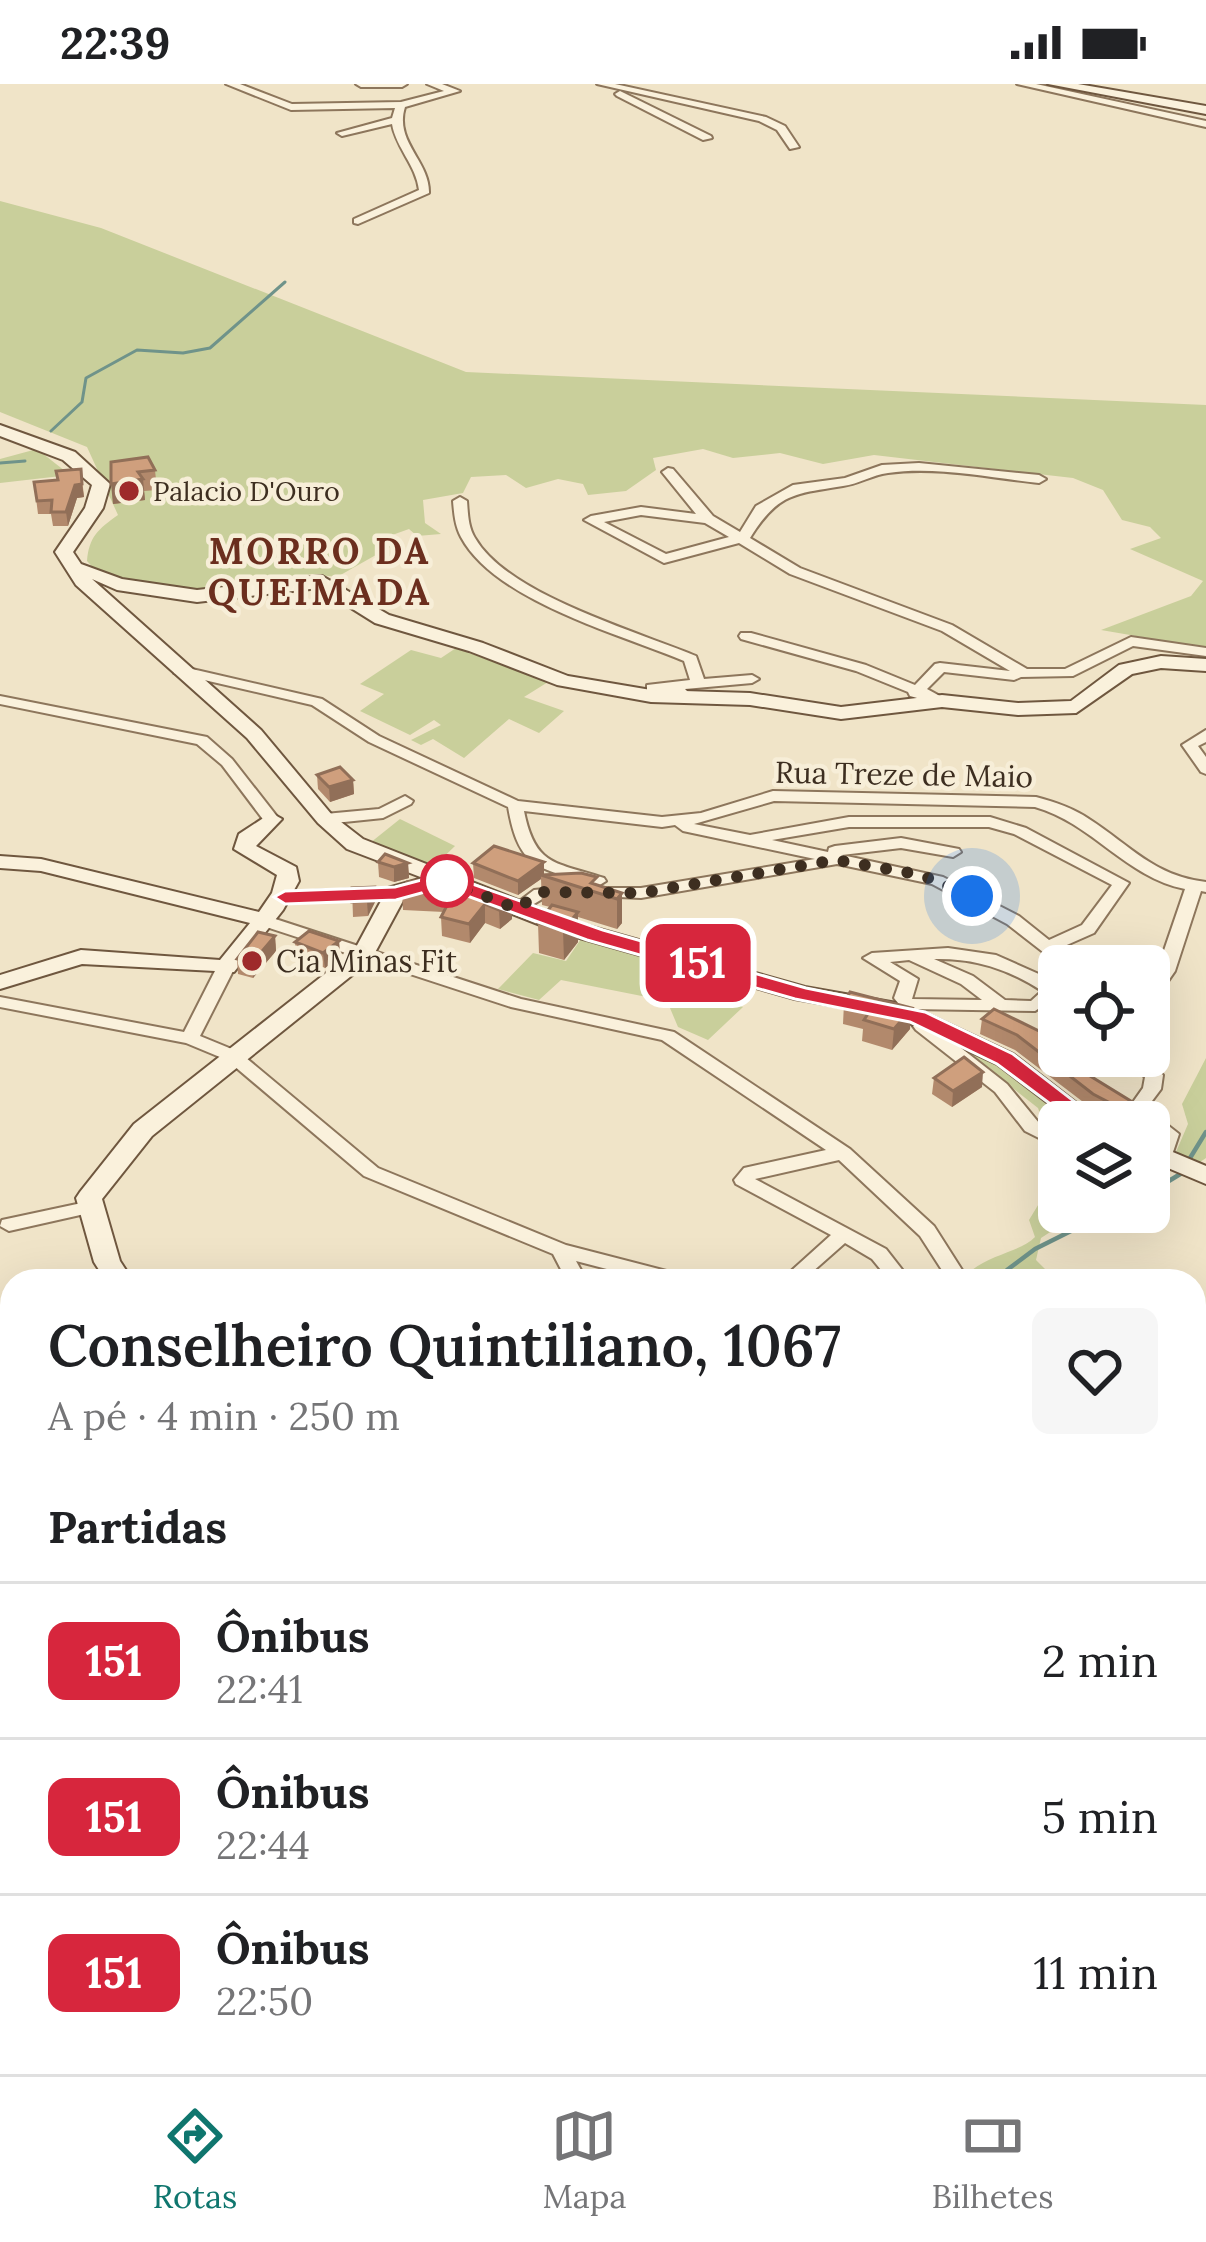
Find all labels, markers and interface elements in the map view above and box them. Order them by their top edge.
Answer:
text: 22:39 [60,14,170,71]
place label: Palacio D'Ouro [153,474,340,508]
marker: Palacio D'Ouro [116,478,142,504]
district label: MORRO DA QUEIMADA [208,528,432,615]
street label: Rua Treze de Maio [775,753,1033,795]
unlabelled marker [422,856,472,906]
your location [942,866,1002,926]
line badge: 151 [629,924,767,1002]
text: 151 [670,936,726,990]
place label: Cia Minas Fit [276,942,457,980]
map controls [1038,945,1170,1233]
button: locate [1038,945,1170,1077]
marker: Cia Minas Fit [239,948,265,974]
button: layers [1038,1101,1170,1233]
button: heart [1032,1308,1158,1434]
text: Conselheiro Quintiliano, 1067 [48,1309,841,1382]
text: A pé · 4 min · 250 m [48,1391,400,1441]
text: Partidas [48,1498,227,1555]
text: Ônibus [216,1607,369,1664]
text: 2 min [1042,1632,1158,1689]
text: 151 [86,1634,142,1688]
text: 22:41 [216,1664,303,1714]
text: Ônibus [216,1763,369,1820]
text: 5 min [1041,1788,1158,1845]
text: 151 [86,1790,142,1844]
text: 22:44 [216,1820,310,1870]
text: Ônibus [216,1919,369,1976]
text: 11 min [1033,1944,1158,2001]
text: 151 [86,1946,142,2000]
text: 22:50 [216,1976,313,2026]
tab: Rotas [153,2103,237,2217]
tab: Mapa [542,2103,627,2217]
tab: Bilhetes [932,2103,1053,2217]

